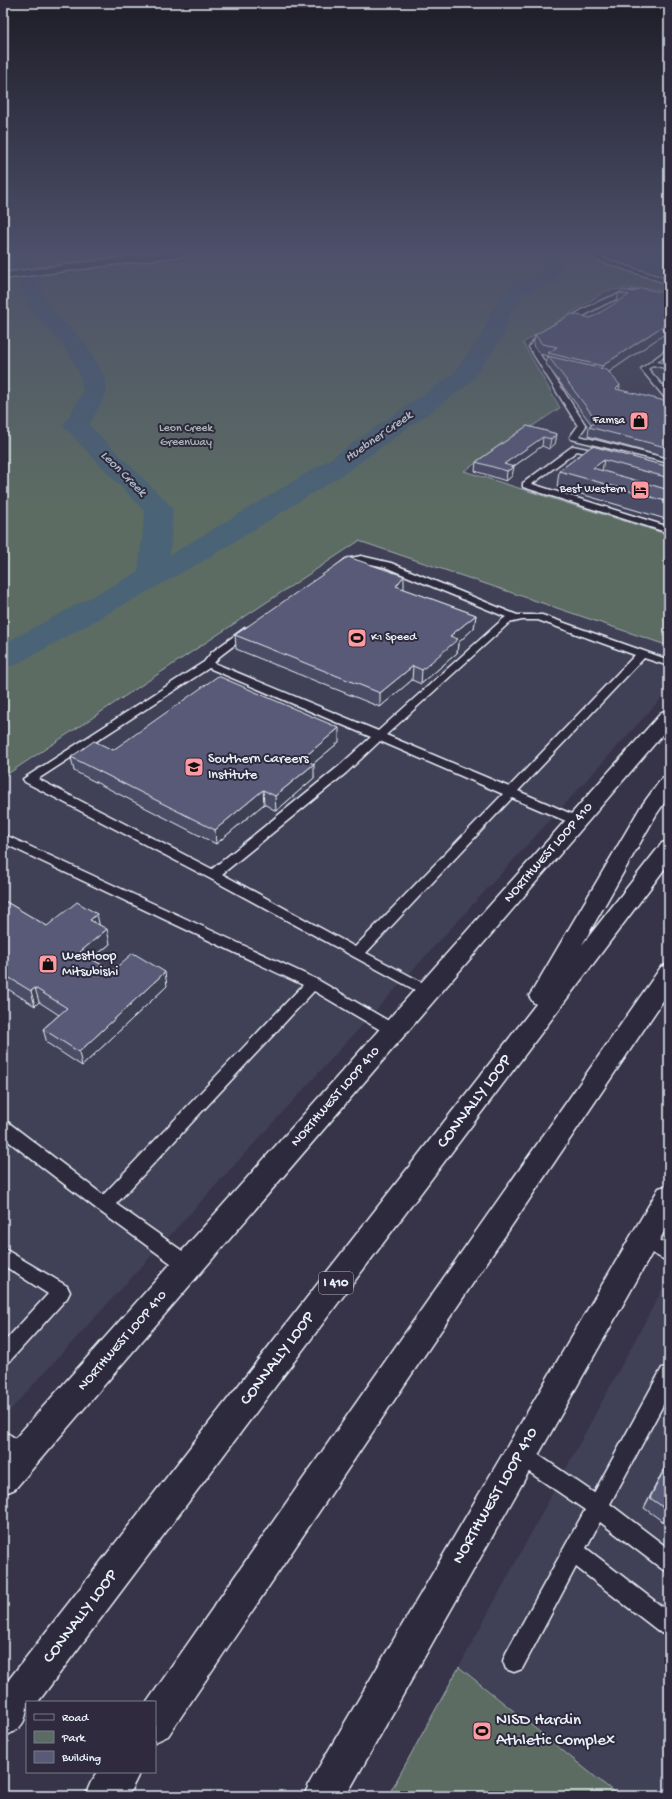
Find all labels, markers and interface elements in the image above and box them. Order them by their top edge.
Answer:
water label: Huebner Creek [343,408,416,466]
shop icon: Famsa [628,410,650,432]
place label: Famsa [592,414,625,428]
park label: Leon Creek Greenway [159,422,215,450]
water label: Leon Creek [97,448,150,501]
hotel icon: Best Western [629,479,651,501]
place label: Best Western [559,483,626,497]
sports icon: K1 Speed [346,627,368,649]
place label: K1 Speed [371,631,417,645]
place label: Southern Careers Institute [208,751,309,784]
school or university icon: Southern Careers Institute [183,756,205,778]
street label: NORTHWEST LOOP 410 [501,799,597,907]
place label: Westloop Mitsubishi [62,948,118,981]
shop icon: Westloop Mitsubishi [37,953,59,975]
street label: NORTHWEST LOOP 410 [288,1043,384,1151]
street label: CONNALLY LOOP [433,1051,517,1153]
road number: I 410 [319,1272,353,1294]
street label: NORTHWEST LOOP 410 [75,1287,171,1395]
street label: CONNALLY LOOP [236,1308,320,1410]
street label: NORTHWEST LOOP 410 [449,1424,543,1568]
street label: CONNALLY LOOP [39,1566,123,1668]
legend [26,1701,156,1773]
place label: NISD Hardin Athletic Complex [496,1711,615,1751]
text: Road [62,1712,89,1726]
sports icon: NISD Hardin Athletic Complex [471,1720,493,1742]
text: Park [61,1732,87,1746]
text: Building [61,1752,101,1766]

